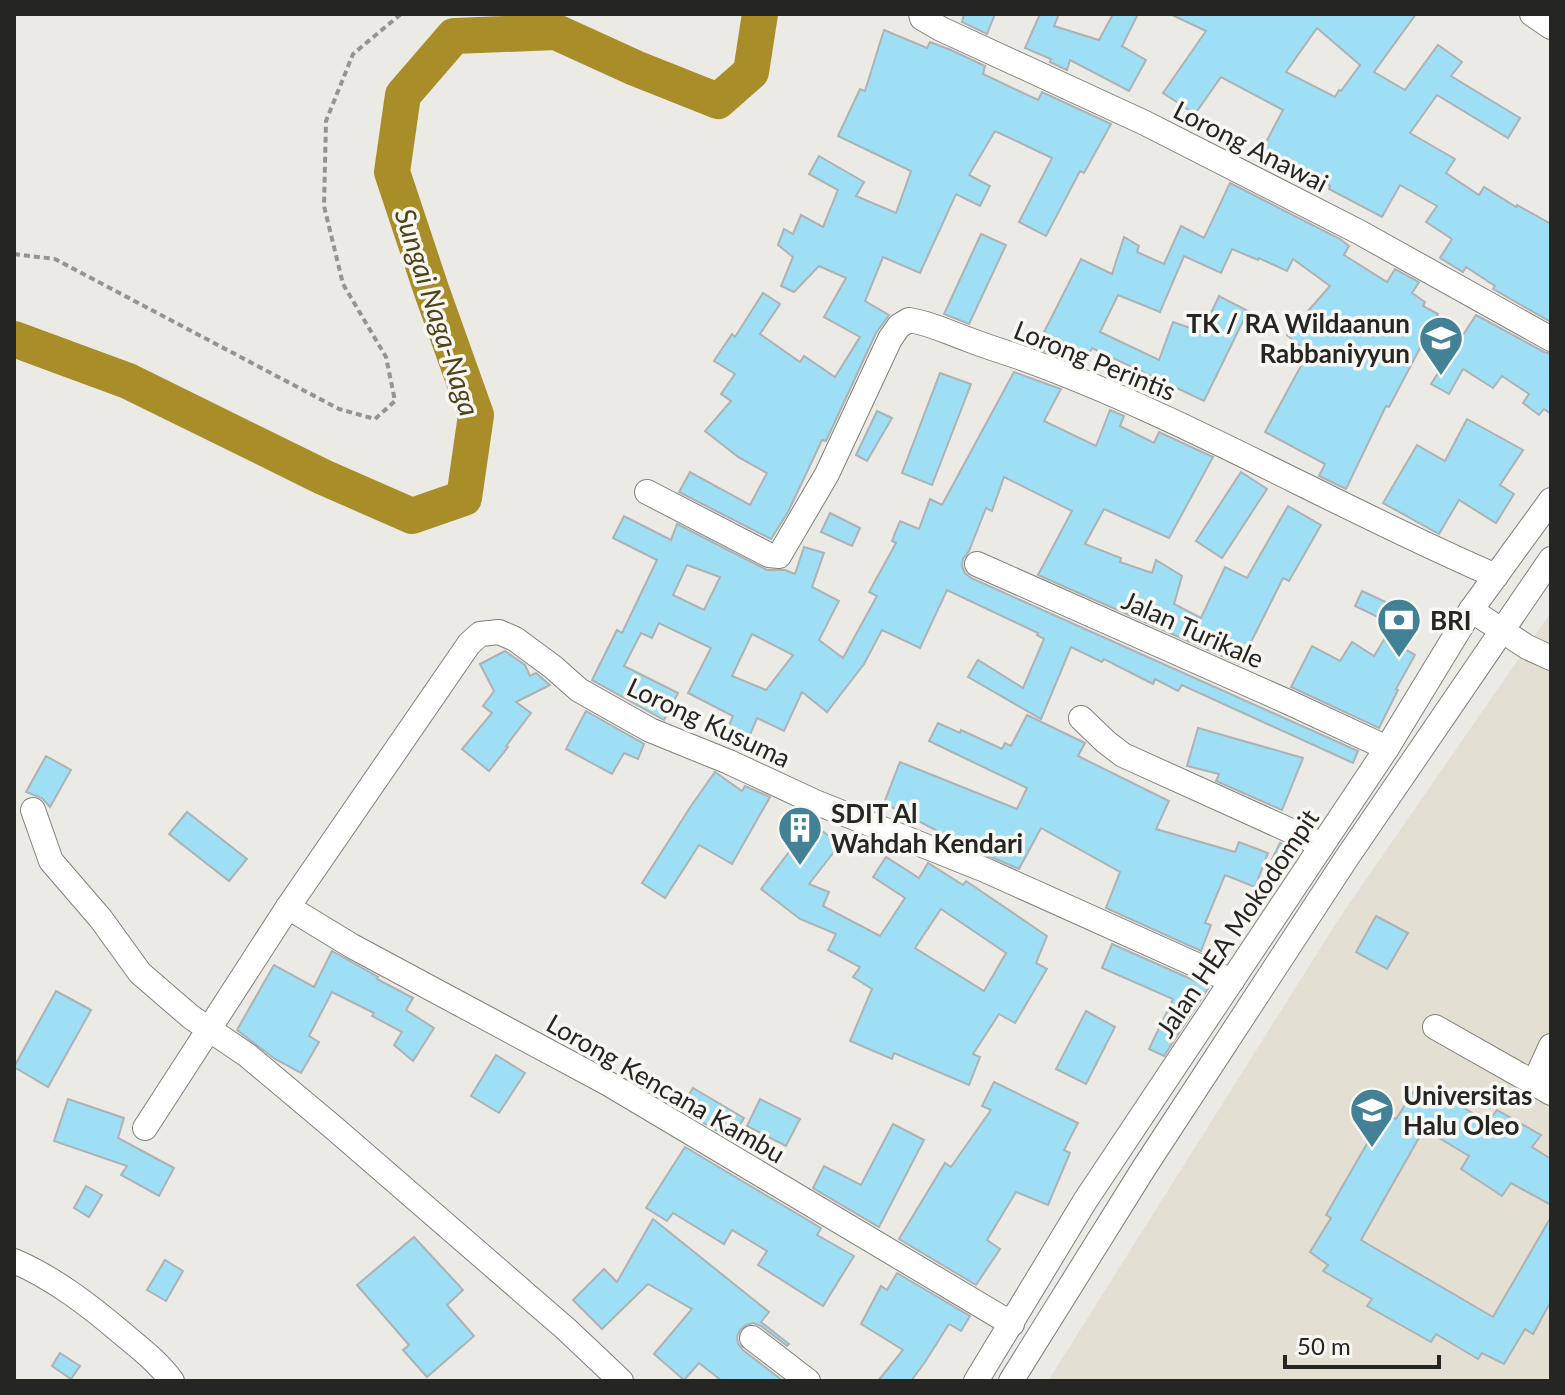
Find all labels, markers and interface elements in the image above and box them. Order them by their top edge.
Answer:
street label: Lorong Anawai [1168,93,1334,199]
water label: Sungai Naga-Naga [388,204,488,420]
place label: TK / RA Wildaanun Rabbaniyyun [1186,307,1410,369]
street label: Lorong Perintis [1010,313,1180,407]
school or university icon: TK / RA Wildaanun Rabbaniyyun [1417,314,1465,377]
street label: Jalan Turikale [1117,584,1269,674]
bank icon: BRI [1375,596,1423,659]
place label: BRI [1430,604,1472,636]
street label: Lorong Kusuma [622,670,796,774]
place label: SDIT Al Wahdah Kendari [831,797,1023,859]
street label: Jalan HEA Mokodompit [1149,802,1326,1043]
building icon: SDIT Al Wahdah Kendari [776,804,824,867]
street label: Lorong Kencana Kambu [541,1007,791,1169]
place label: Universitas Halu Oleo [1403,1079,1532,1141]
school or university icon: Universitas Halu Oleo [1348,1086,1396,1149]
scale bar [1285,1319,1439,1369]
text: 50 m [1297,1331,1351,1360]

